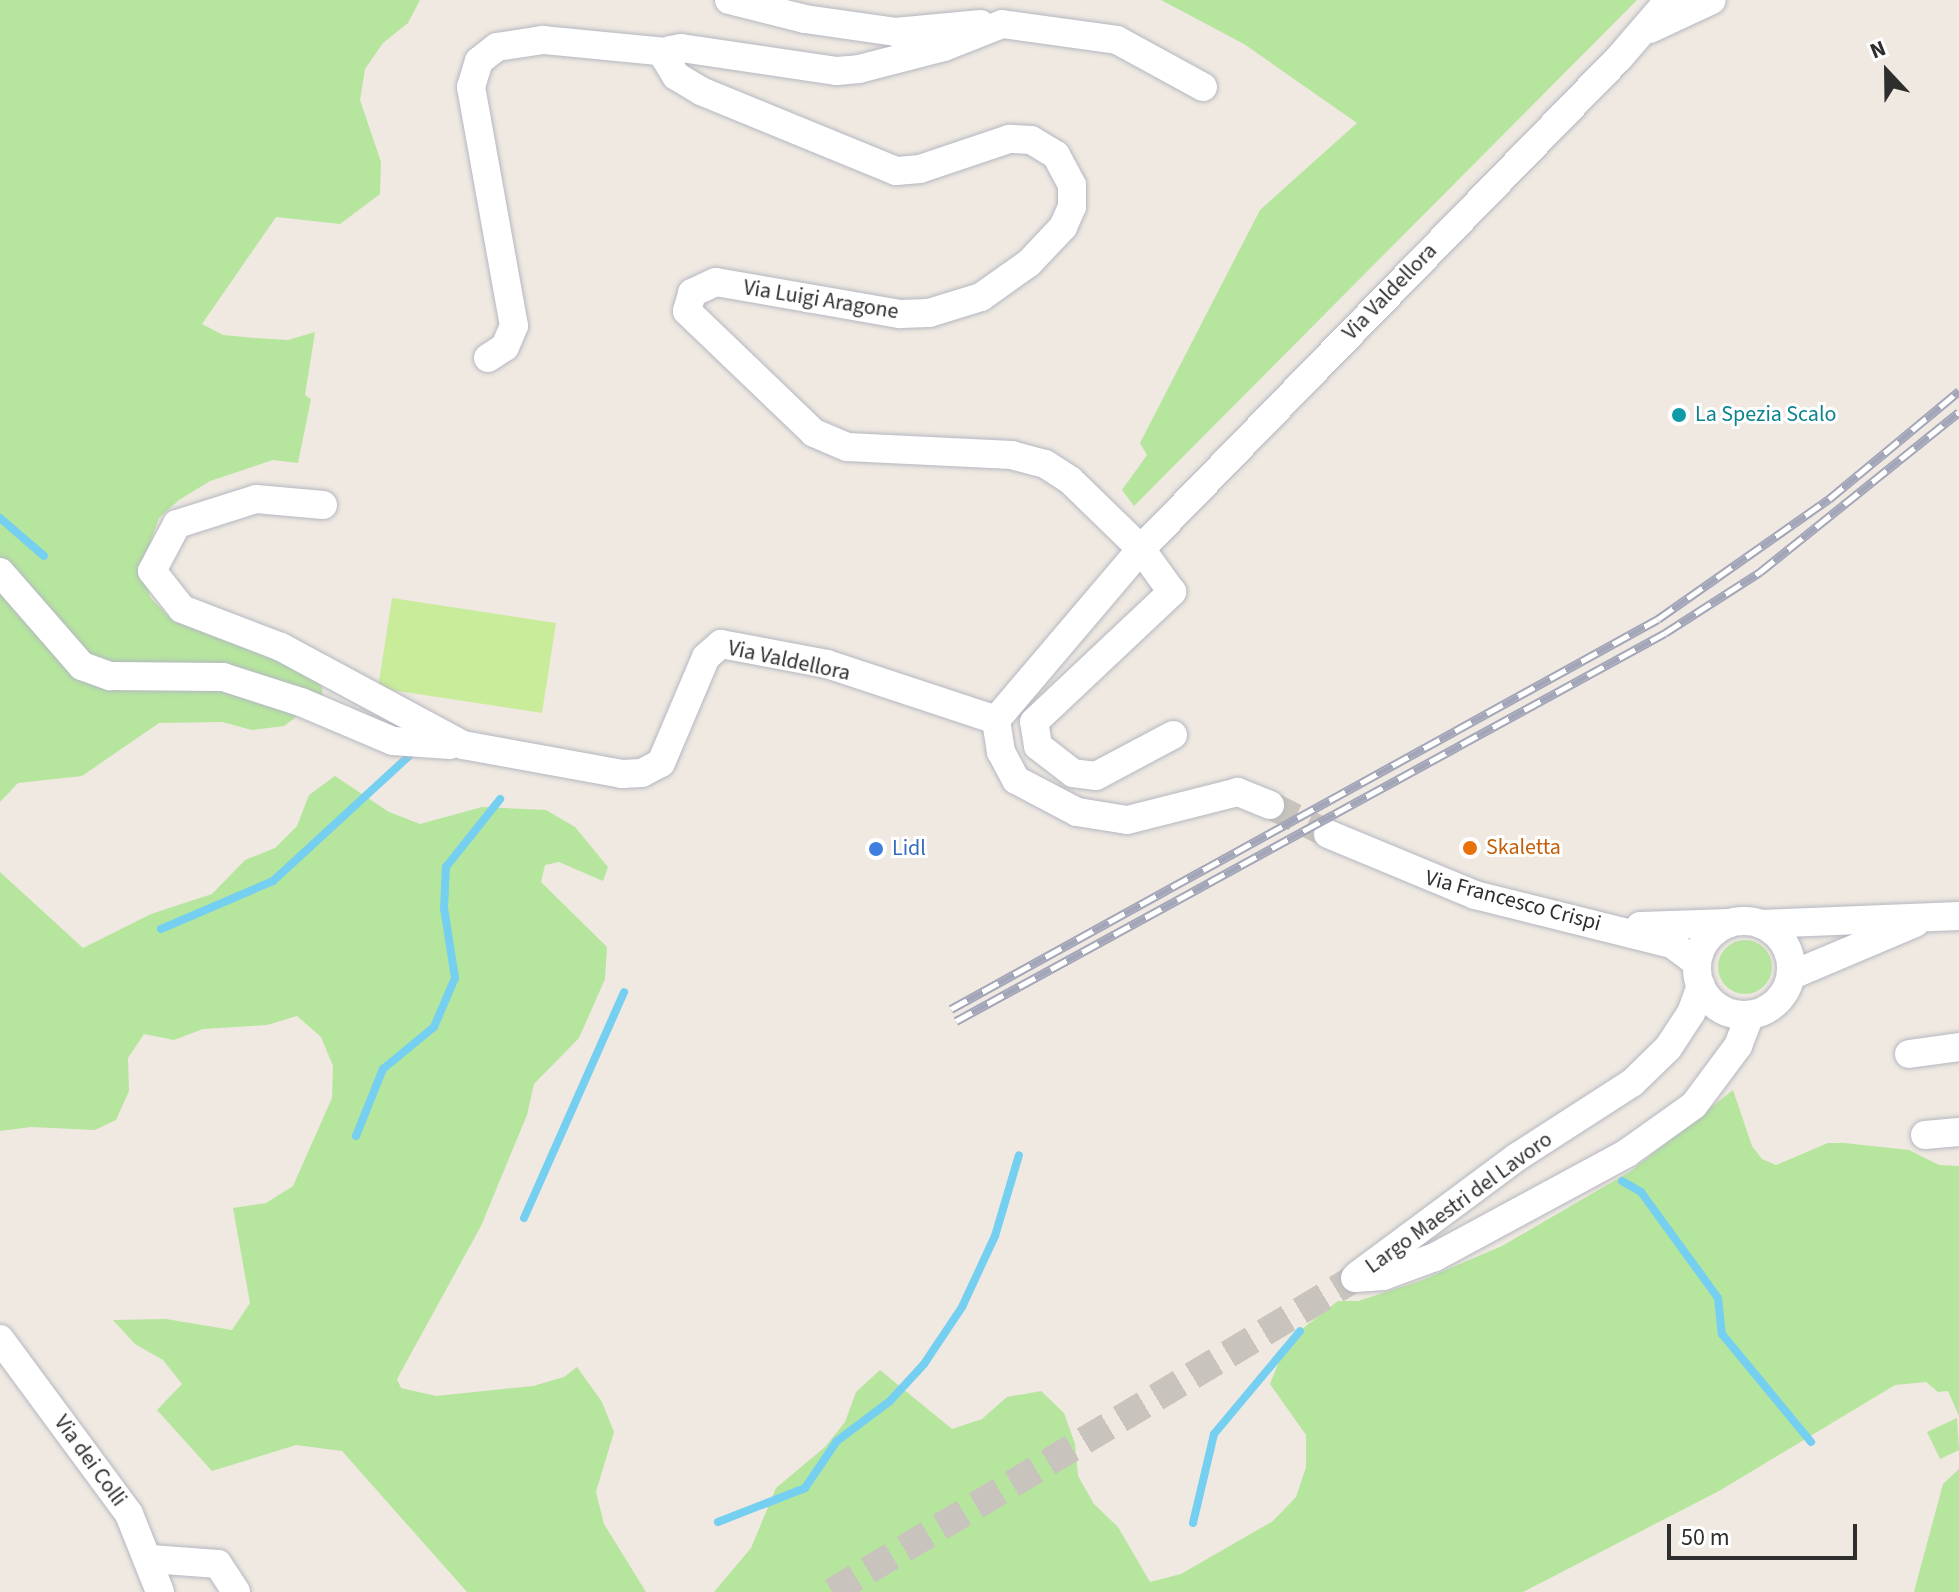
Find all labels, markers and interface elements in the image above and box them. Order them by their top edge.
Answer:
north arrow [1847,32,1927,112]
text: N [1865,32,1891,67]
street label: Via Valdellora [1337,238,1443,346]
street label: Via Luigi Aragone [742,275,900,325]
place label: La Spezia Scalo [1695,402,1836,428]
marker: La Spezia Scalo [1670,406,1688,424]
street label: Via Valdellora [725,635,853,687]
place label: Skaletta [1486,835,1561,861]
place label: Lidl [892,836,926,862]
marker: Skaletta [1461,839,1479,857]
marker: Lidl [867,840,885,858]
street label: Via Francesco Crispi [1422,865,1604,937]
street label: Largo Maestri del Lavoro [1360,1126,1558,1280]
street label: Via dei Colli [48,1410,132,1512]
scale bar [1671,1508,1861,1558]
text: 50 m [1681,1520,1730,1555]

